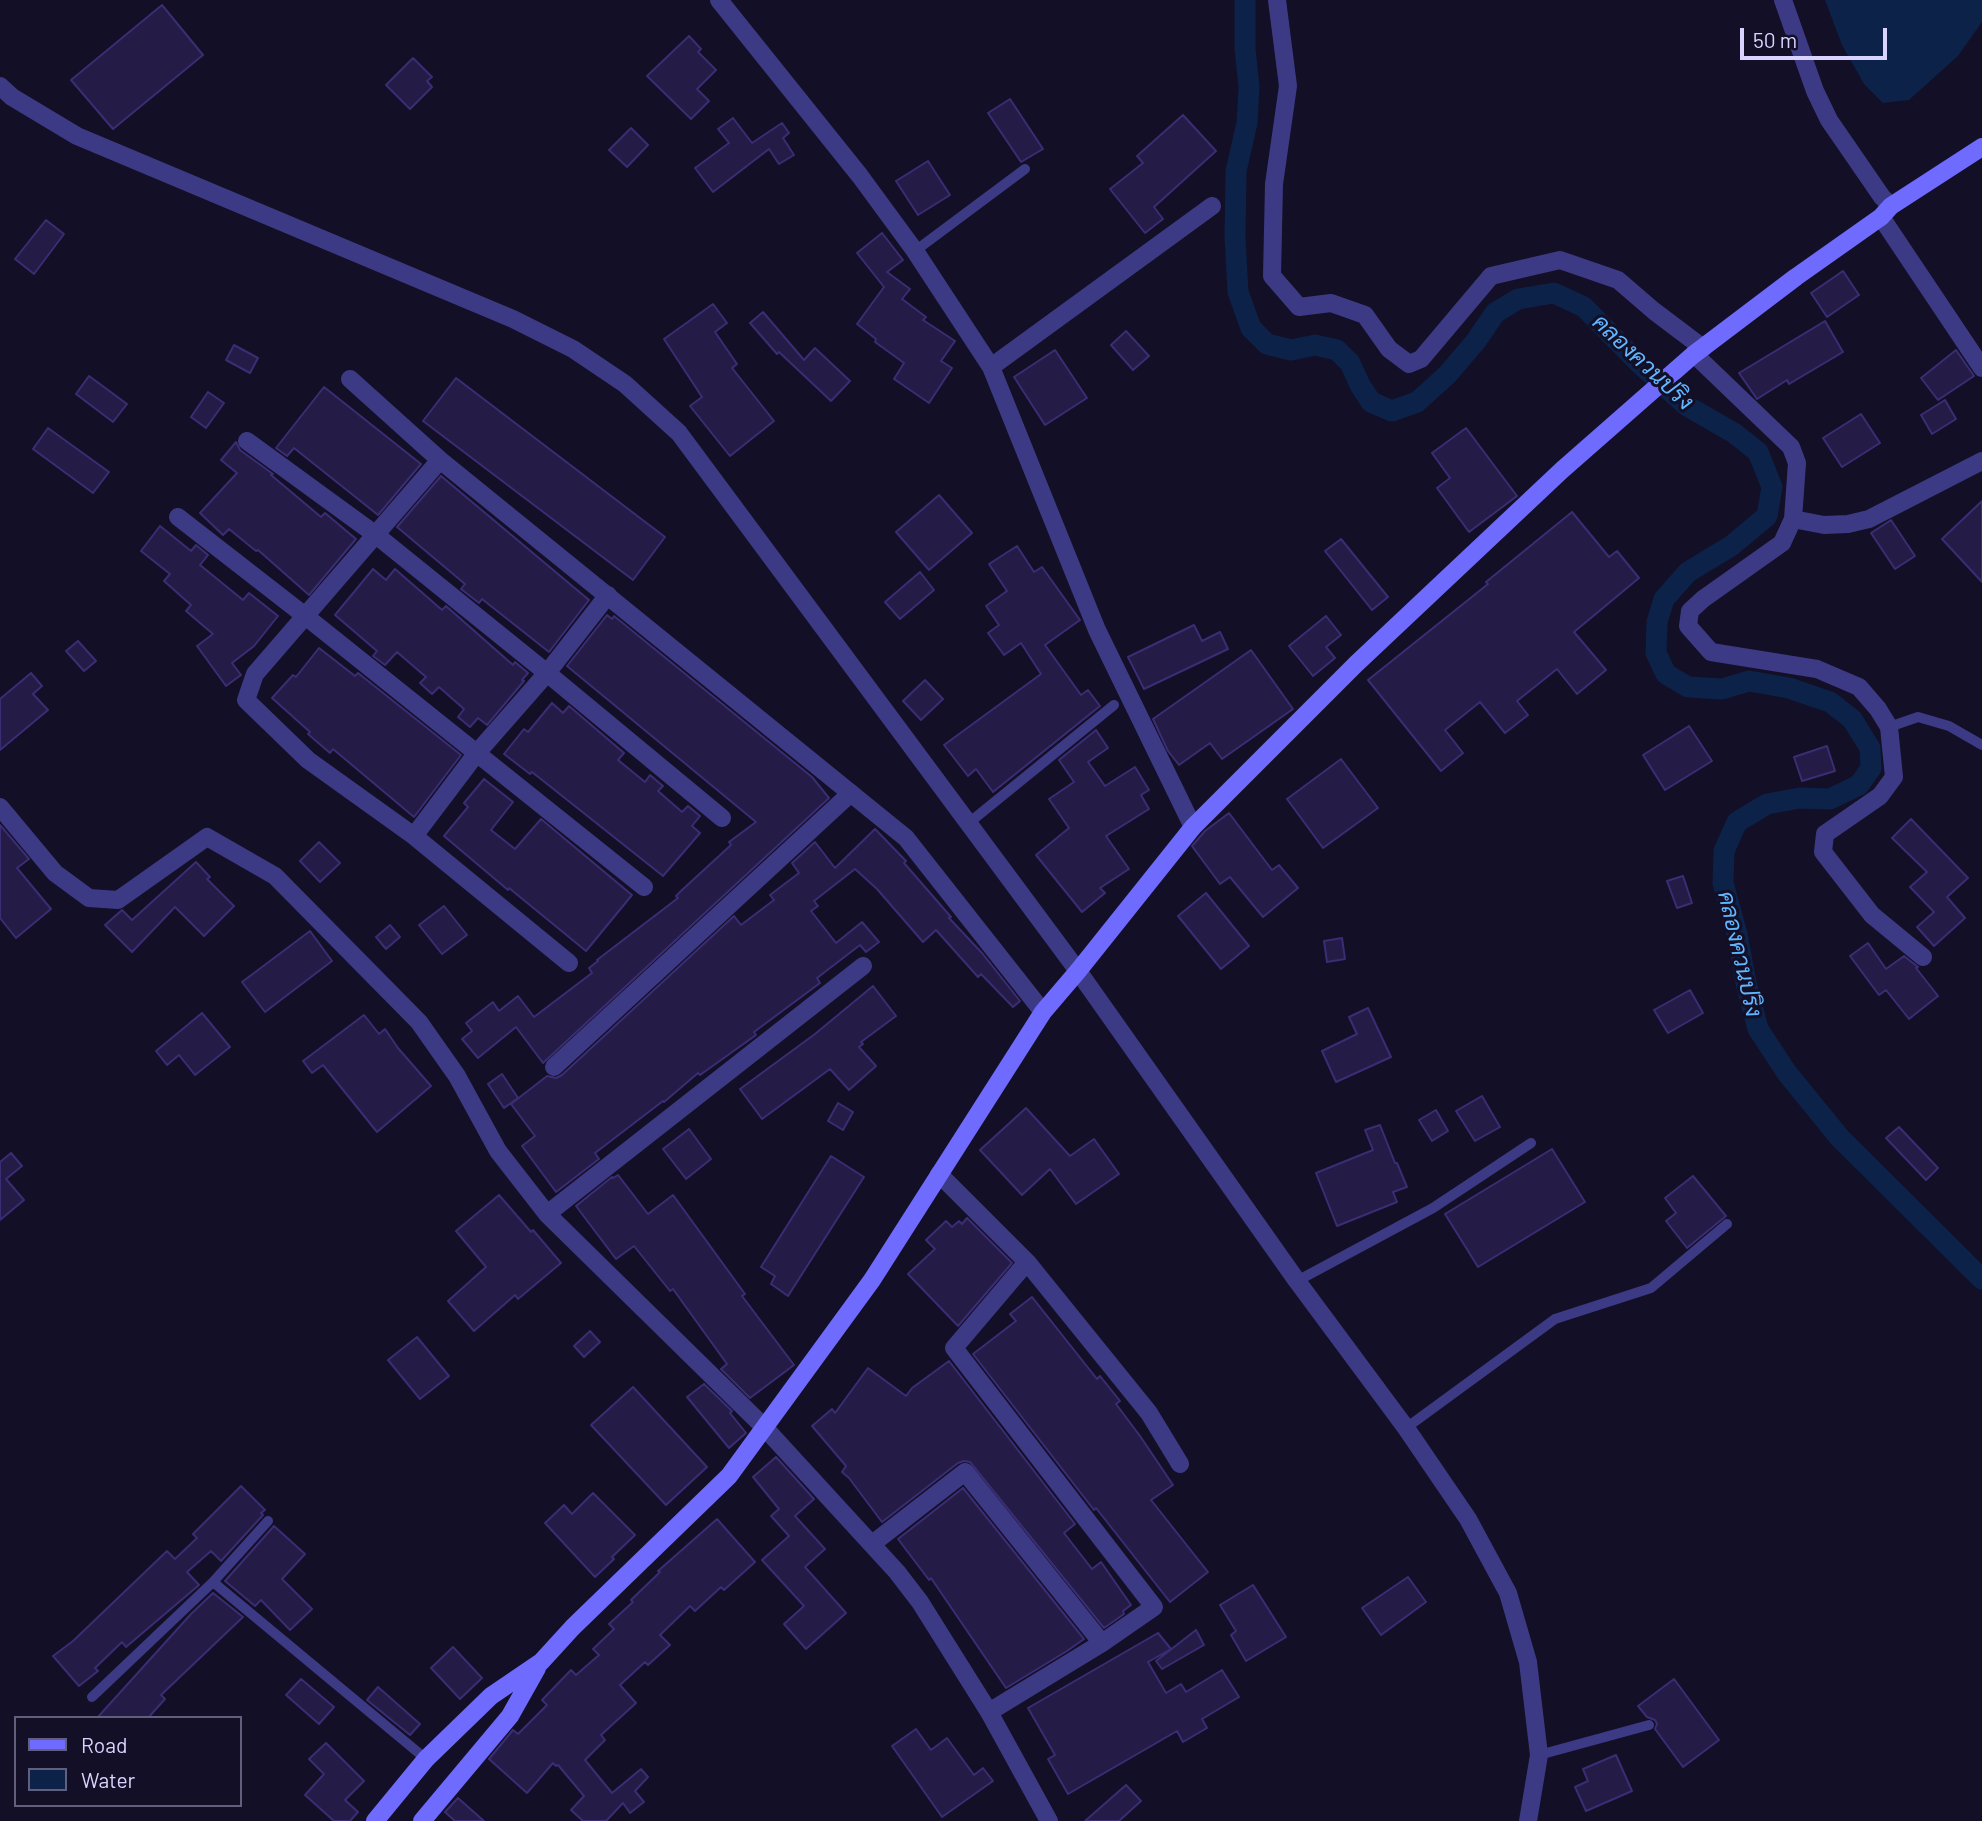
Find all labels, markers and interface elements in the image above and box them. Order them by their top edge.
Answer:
scale bar [1744,14,1891,58]
text: 50 m [1753,27,1797,52]
water label: คลองควนปริง [1587,308,1699,416]
water label: คลองควนปริง [1712,888,1768,1020]
legend [14,1716,242,1807]
text: Road [81,1732,127,1757]
text: Water [81,1767,135,1792]

